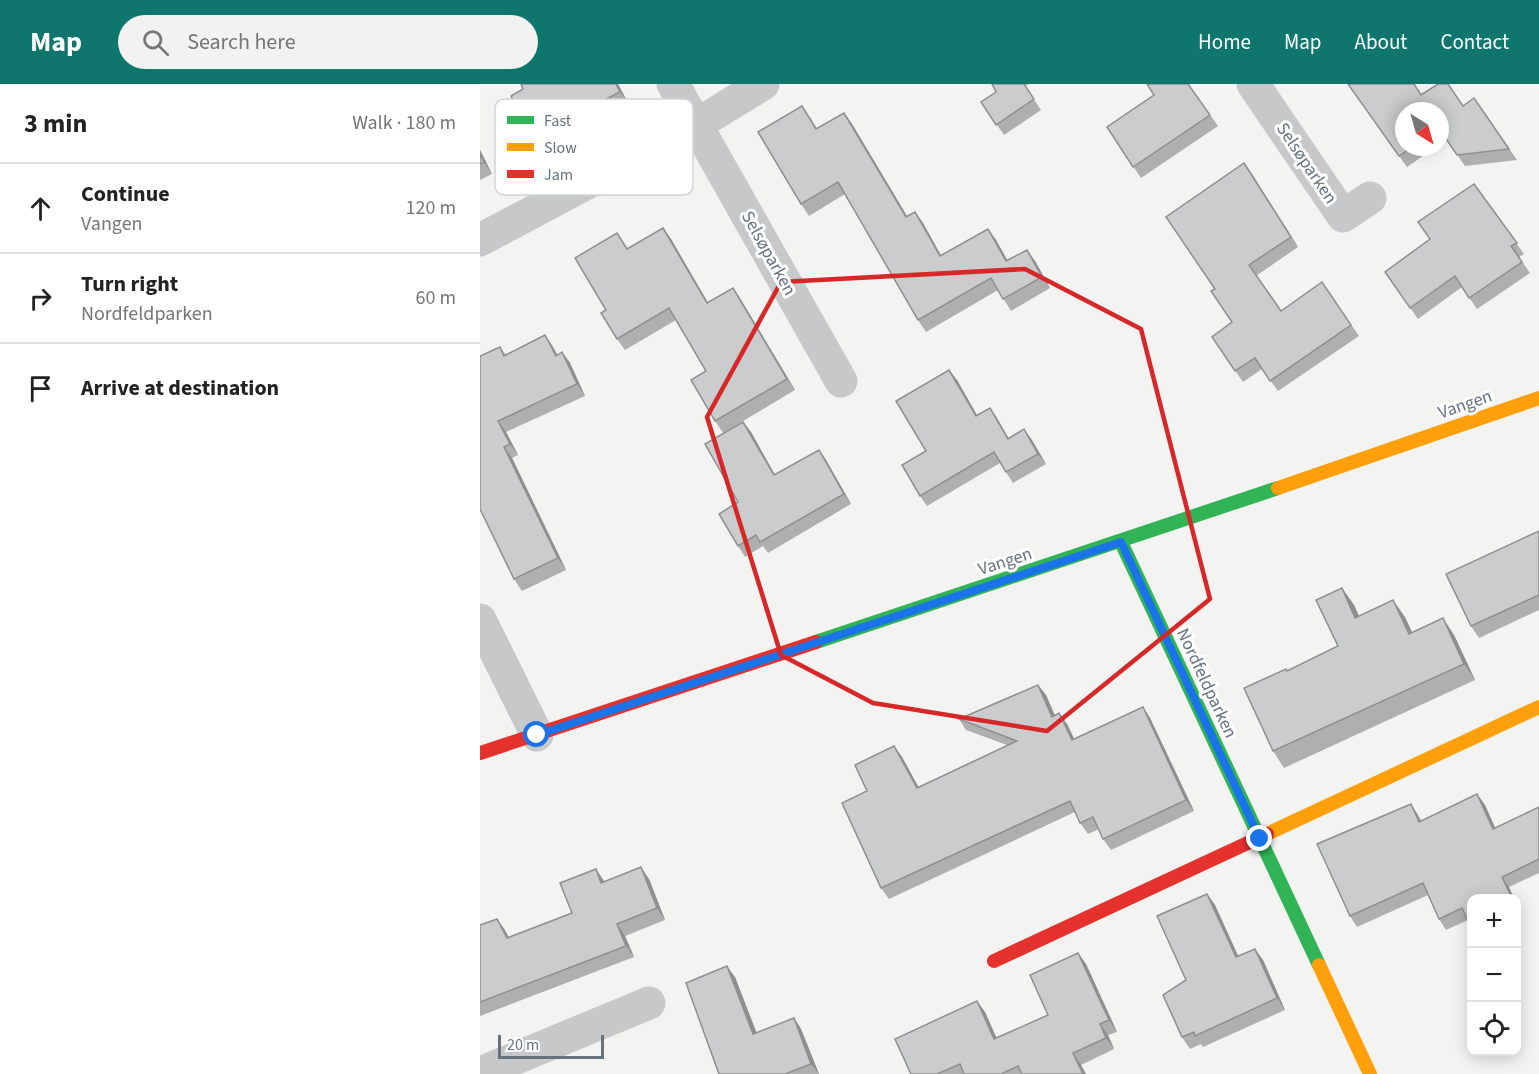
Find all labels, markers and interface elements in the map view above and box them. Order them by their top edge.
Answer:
search box [118,15,538,69]
text: Map [30,22,82,62]
icon: search [139,26,172,59]
text: Search here [187,26,296,58]
text: Home [1198,27,1251,57]
text: Map [1284,27,1322,57]
text: About [1355,27,1407,57]
text: Contact [1440,27,1509,57]
legend [495,99,693,195]
north arrow [1395,102,1449,156]
text: 3 min [24,105,87,142]
text: Walk · 180 m [352,109,456,137]
text: Fast [544,110,572,132]
street label: Selsøparken [1270,118,1343,209]
text: Slow [544,137,577,159]
text: Jam [544,164,573,186]
text: Continue [81,178,170,210]
icon: ahead [24,192,57,225]
text: 120 m [406,194,456,222]
street label: Selsøparken [735,207,802,300]
text: Vangen [81,210,143,238]
text: Turn right [81,268,178,300]
icon: right [24,282,57,315]
text: 60 m [416,284,456,312]
text: Nordfeldparken [81,300,213,328]
icon: arrive [24,372,57,405]
text: Arrive at destination [81,372,279,404]
street label: Vangen [1435,384,1495,425]
street label: Vangen [975,541,1035,582]
street label: Nordfeldparken [1170,624,1243,742]
route start [523,721,549,747]
route end [1246,825,1272,851]
map controls [1467,894,1521,1056]
button: + [1467,894,1521,948]
button: − [1467,948,1521,1002]
button: locate [1467,1002,1521,1056]
scale bar [498,1032,604,1060]
text: 20 m [507,1034,539,1056]

